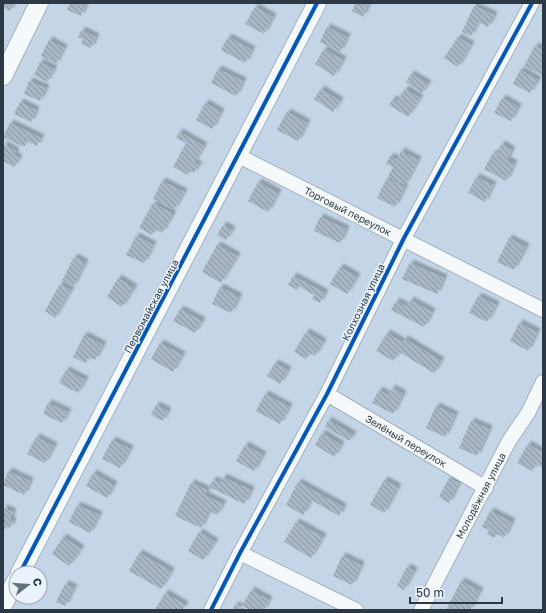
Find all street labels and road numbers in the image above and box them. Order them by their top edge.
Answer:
street label: Торговый переулок [302,184,394,238]
street label: Первомайская улица [121,257,181,355]
street label: Колхозная улица [339,261,387,343]
street label: Зелёный переулок [363,412,449,470]
street label: Молодёжная улица [453,451,508,541]

